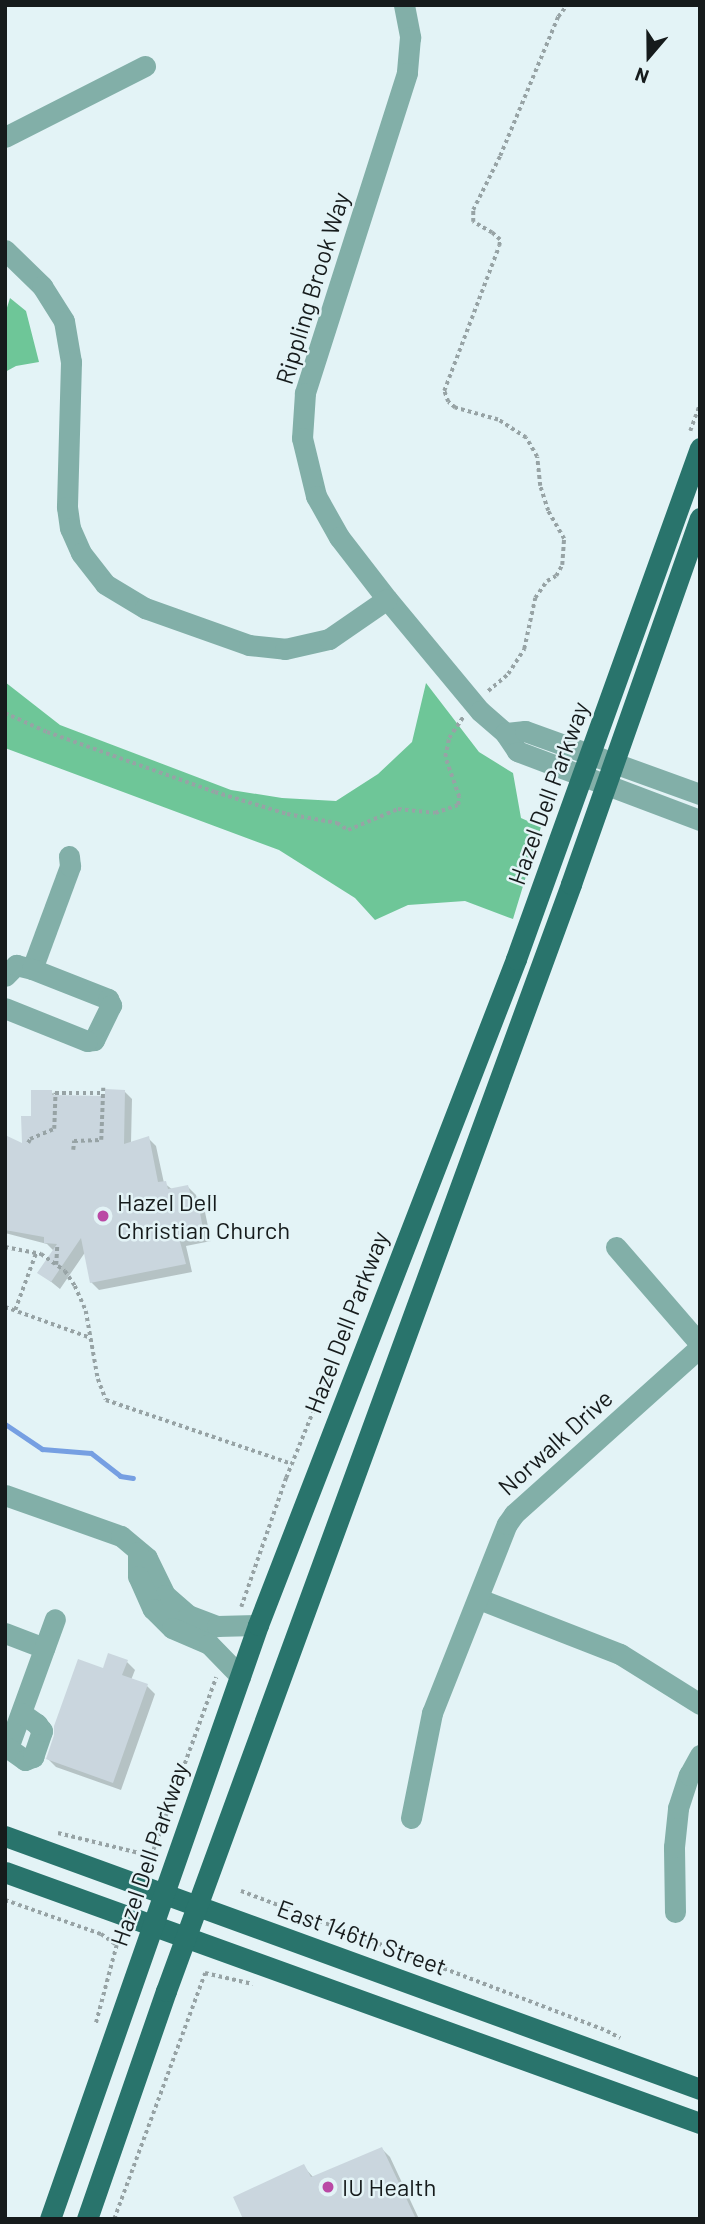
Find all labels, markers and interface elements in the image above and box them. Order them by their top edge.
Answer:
north arrow [614,21,684,91]
text: N [632,63,652,89]
street label: Rippling Brook Way [269,189,355,387]
street label: Hazel Dell Parkway [502,698,594,888]
place label: Hazel Dell Christian Church [117,1188,290,1244]
marker: Hazel Dell Christian Church [95,1208,111,1224]
street label: Hazel Dell Parkway [298,1227,394,1417]
street label: Norwalk Drive [492,1383,618,1501]
street label: Hazel Dell Parkway [104,1758,194,1950]
street label: East 146th Street [274,1893,450,1981]
place label: IU Health [342,2173,436,2201]
marker: IU Health [320,2179,336,2195]

